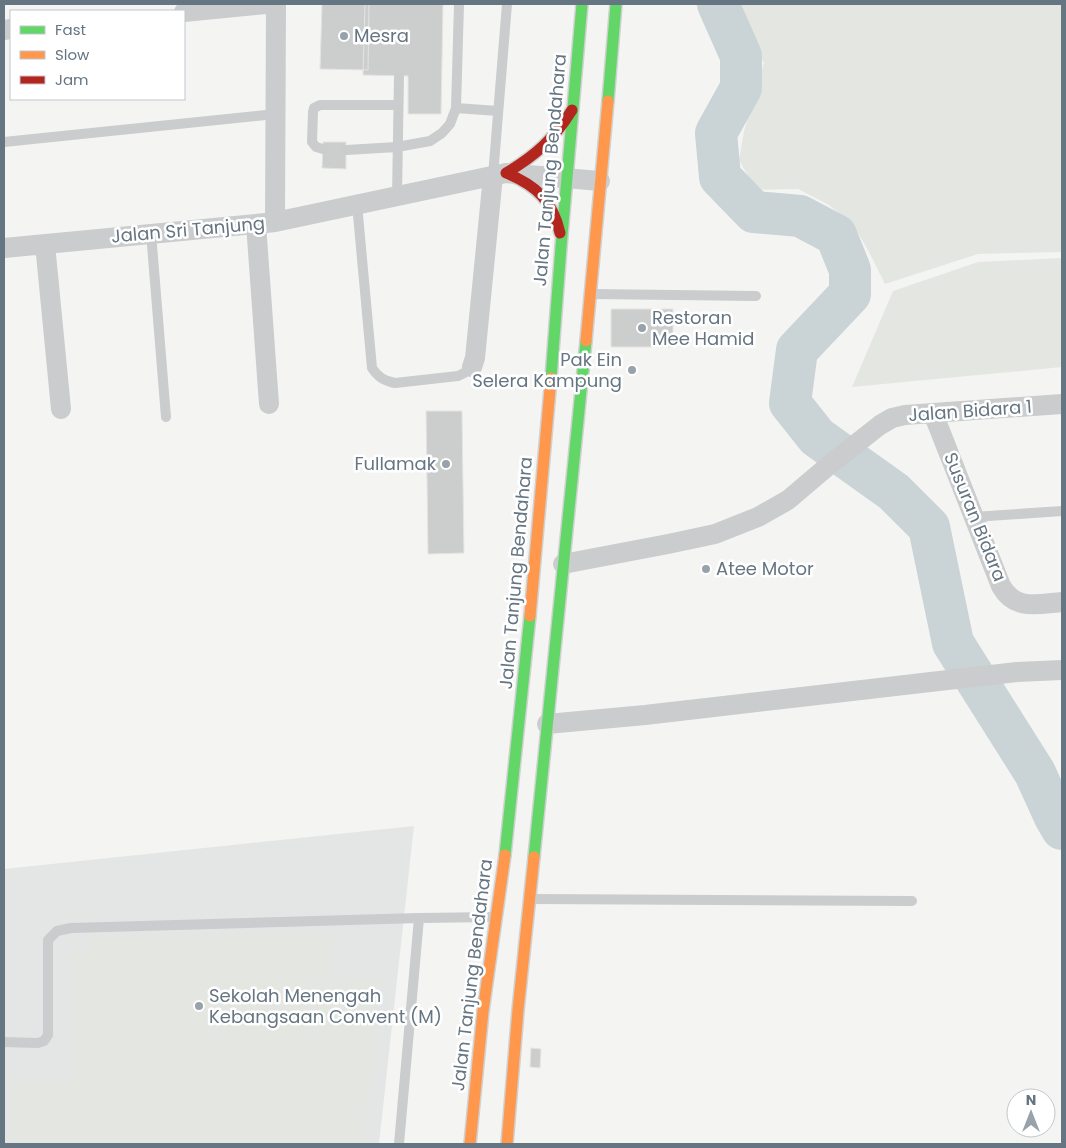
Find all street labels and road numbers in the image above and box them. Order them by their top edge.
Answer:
street label: Jalan Tanjung Bendahara [527,53,572,287]
street label: Jalan Sri Tanjung [110,210,266,249]
street label: Jalan Bidara 1 [907,394,1033,427]
street label: Susuran Bidara [938,449,1013,585]
street label: Jalan Tanjung Bendahara [493,456,538,690]
street label: Jalan Tanjung Bendahara [445,858,498,1092]

